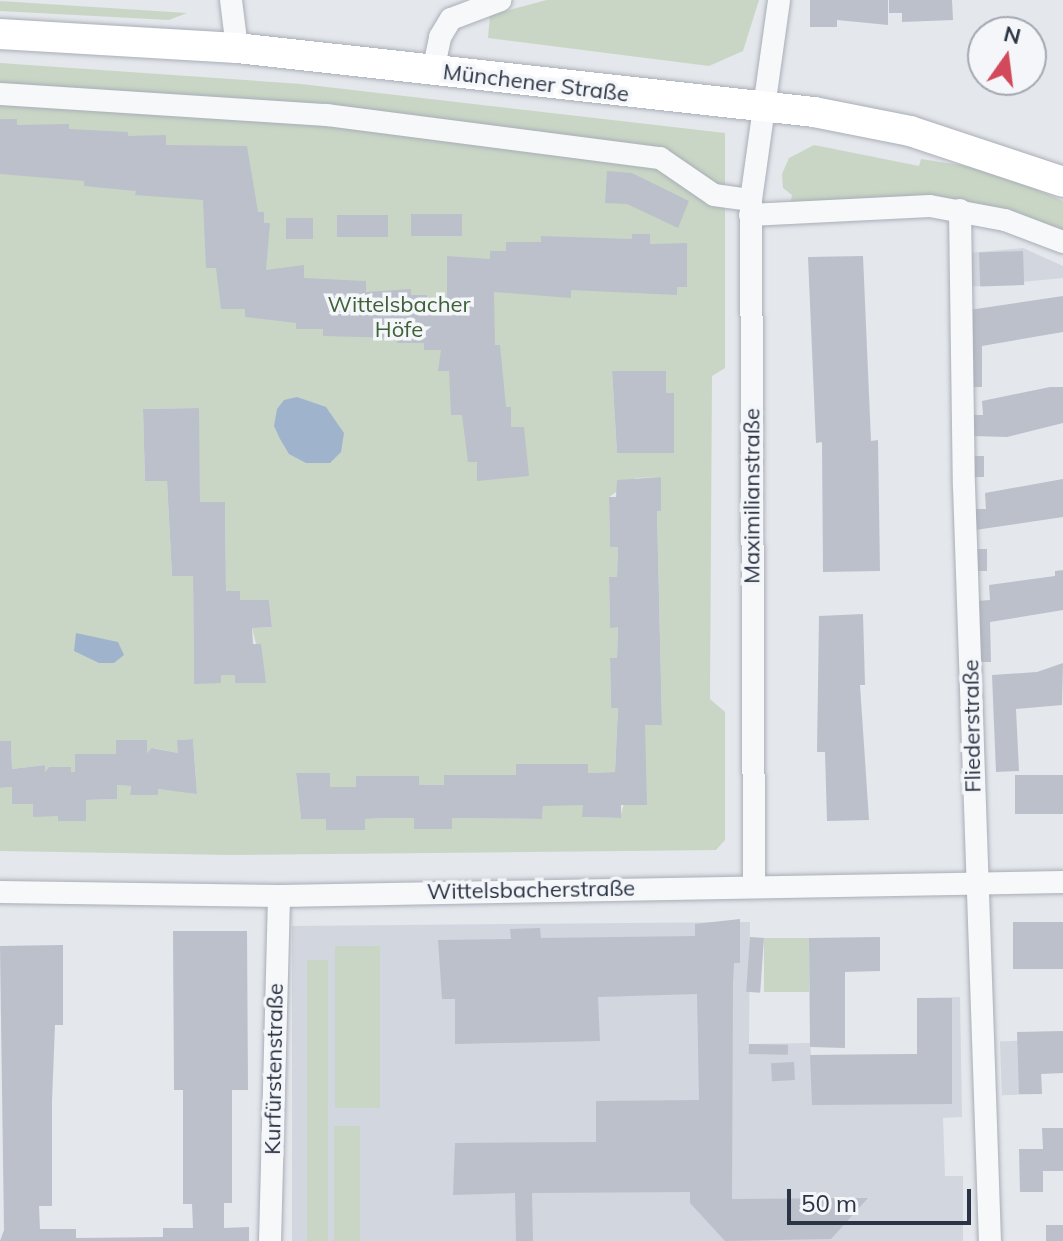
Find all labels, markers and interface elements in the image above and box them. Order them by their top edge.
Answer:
north arrow [967,16,1047,96]
text: N [1001,19,1024,50]
street label: Münchener Straße [442,58,630,108]
park label: Wittelsbacher Höfe [328,291,470,342]
street label: Maximilianstraße [739,408,765,584]
street label: Fliederstraße [958,659,986,793]
street label: Wittelsbacherstraße [427,875,635,905]
street label: Kurfürstenstraße [259,983,289,1155]
scale bar [791,1173,975,1223]
text: 50 m [801,1188,857,1218]

